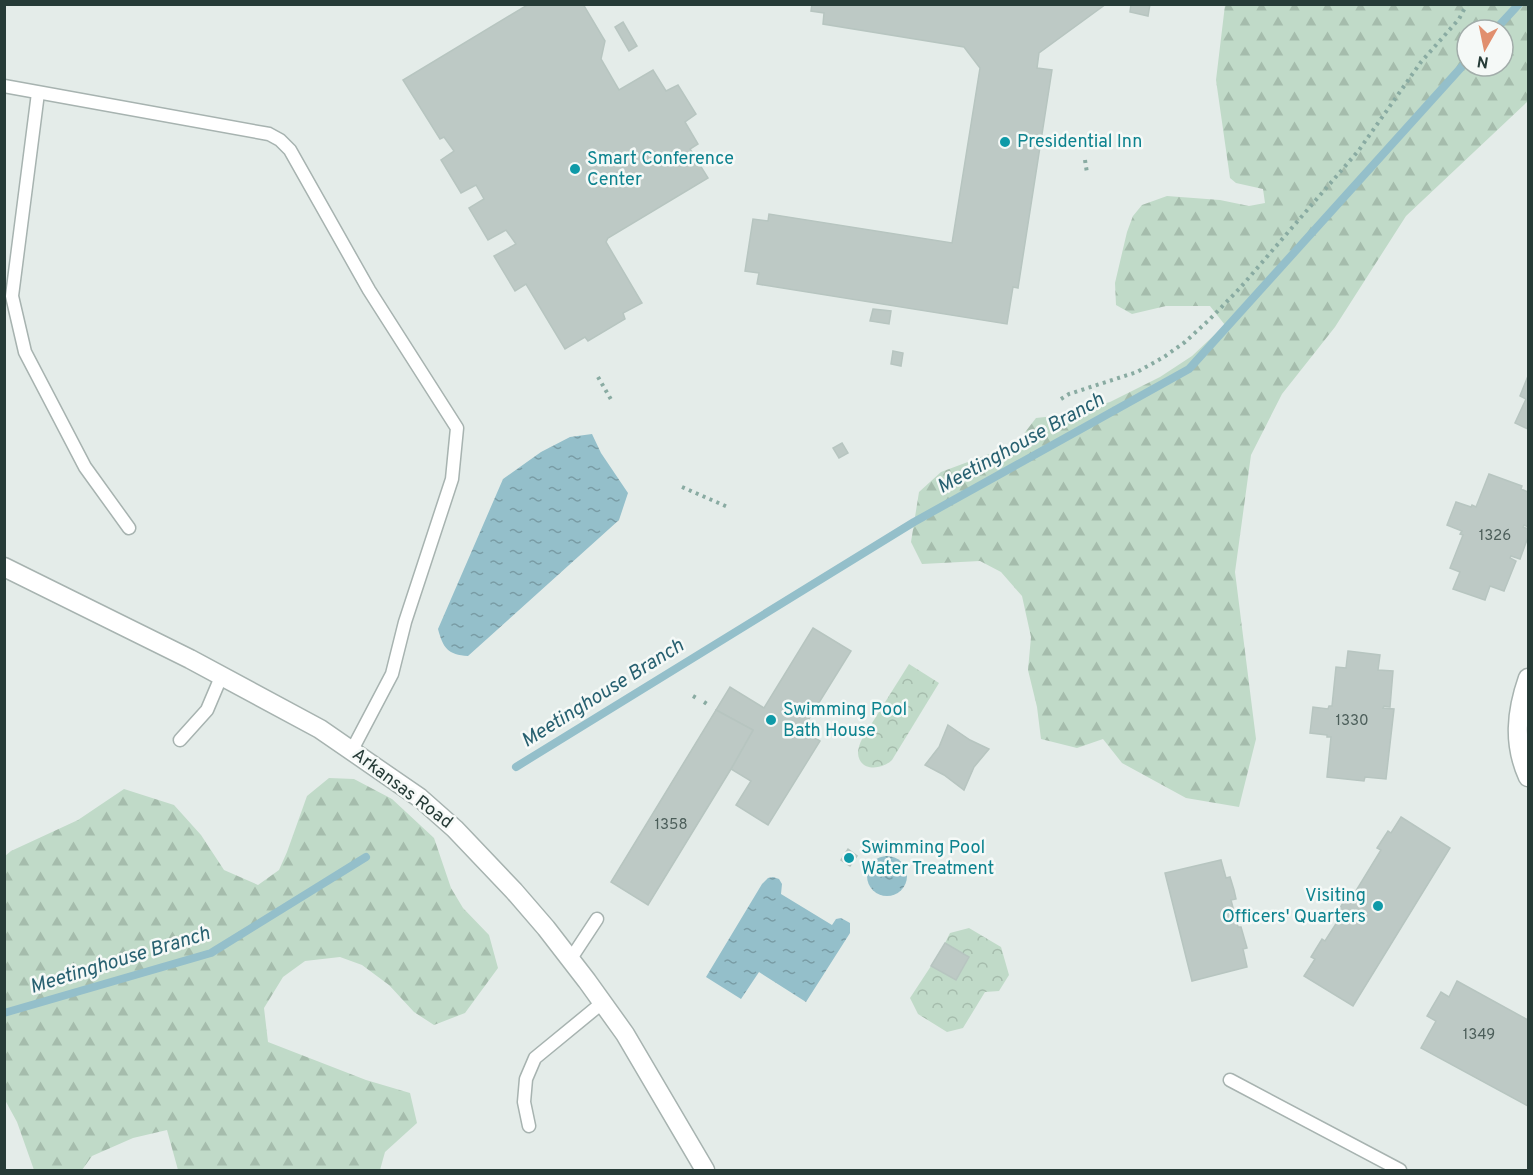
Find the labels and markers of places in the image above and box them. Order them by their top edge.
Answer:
place label: Presidential Inn [1017,131,1142,154]
marker: Presidential Inn [998,135,1012,149]
place label: Smart Conference Center [587,148,734,192]
marker: Smart Conference Center [568,162,582,176]
place label: Swimming Pool Bath House [783,699,907,743]
marker: Swimming Pool Bath House [764,713,778,727]
place label: Swimming Pool Water Treatment [861,837,994,881]
marker: Swimming Pool Water Treatment [842,851,856,865]
place label: Visiting Officers' Quarters [1222,885,1366,929]
marker: Visiting Officers' Quarters [1371,899,1385,913]

